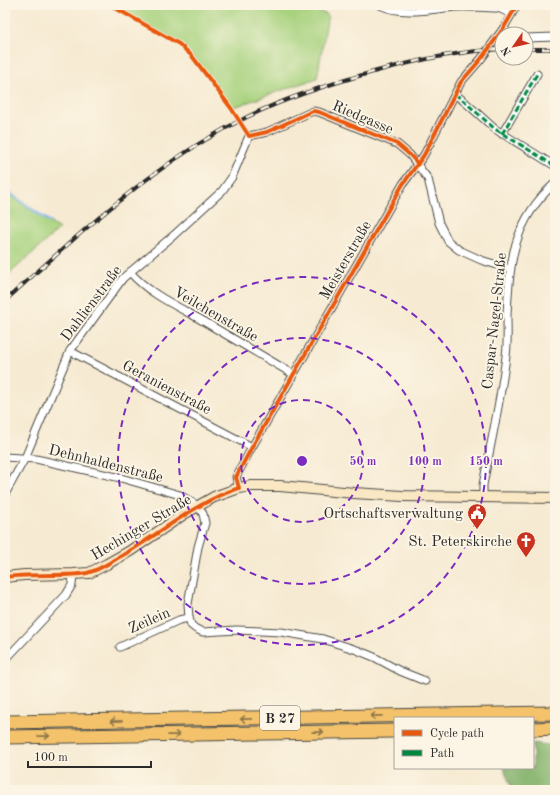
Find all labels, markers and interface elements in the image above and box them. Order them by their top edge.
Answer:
north arrow [494,26,534,66]
text: N [500,44,514,57]
street label: Riedgasse [330,99,395,138]
street label: Meisterstraße [318,219,375,303]
street label: Caspar-Nagel-Straße [481,252,510,390]
street label: Dahlienstraße [59,263,125,345]
street label: Veilchenstraße [170,285,260,346]
street label: Geranienstraße [119,359,213,418]
street label: Dehnhaldenstraße [47,443,165,486]
centre of rings [295,454,309,468]
text: 50 m [350,455,377,468]
text: 150 m [469,455,503,468]
text: 100 m [408,456,442,468]
street label: Hechinger Straße [89,492,194,564]
public building icon: Ortschaftsverwaltung [466,502,488,530]
place label: Ortschaftsverwaltung [323,507,463,522]
church icon: St. Peterskirche [515,530,537,558]
place label: St. Peterskirche [408,535,512,550]
street label: Zeilein [127,606,173,637]
road number: B 27 [260,706,300,730]
one-way arrow [370,713,383,720]
one-way arrow [240,715,253,722]
one-way arrow [110,717,123,724]
legend [394,717,534,769]
text: Cycle path [430,728,485,740]
one-way arrow [311,729,324,736]
one-way arrow [167,731,180,738]
one-way arrow [37,733,50,740]
scale bar [28,743,151,769]
text: Path [430,748,455,760]
text: 100 m [34,752,68,764]

